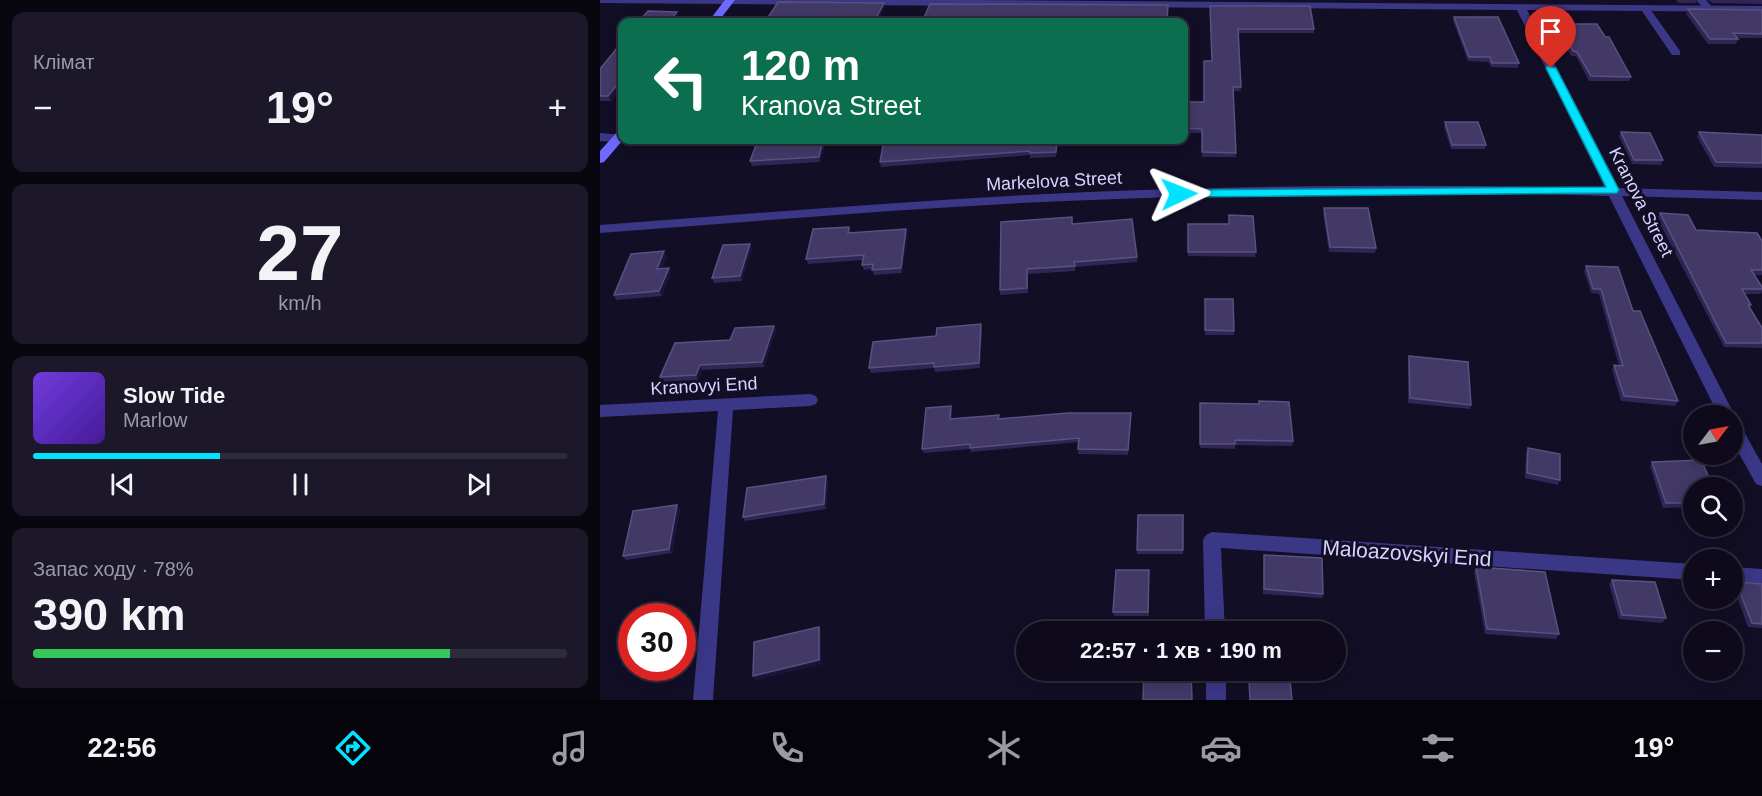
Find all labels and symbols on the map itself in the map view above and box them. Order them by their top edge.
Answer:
pin [1525,6,1576,68]
street label: Kranova Street [1605,144,1677,260]
position arrow [1147,162,1211,226]
street label: Markelova Street [986,167,1122,195]
street label: Kranovyi End [650,373,758,399]
north arrow [1683,405,1743,465]
street label: Maloazovskyi End [1322,536,1492,570]
speed limit sign: 30 [618,603,696,681]

